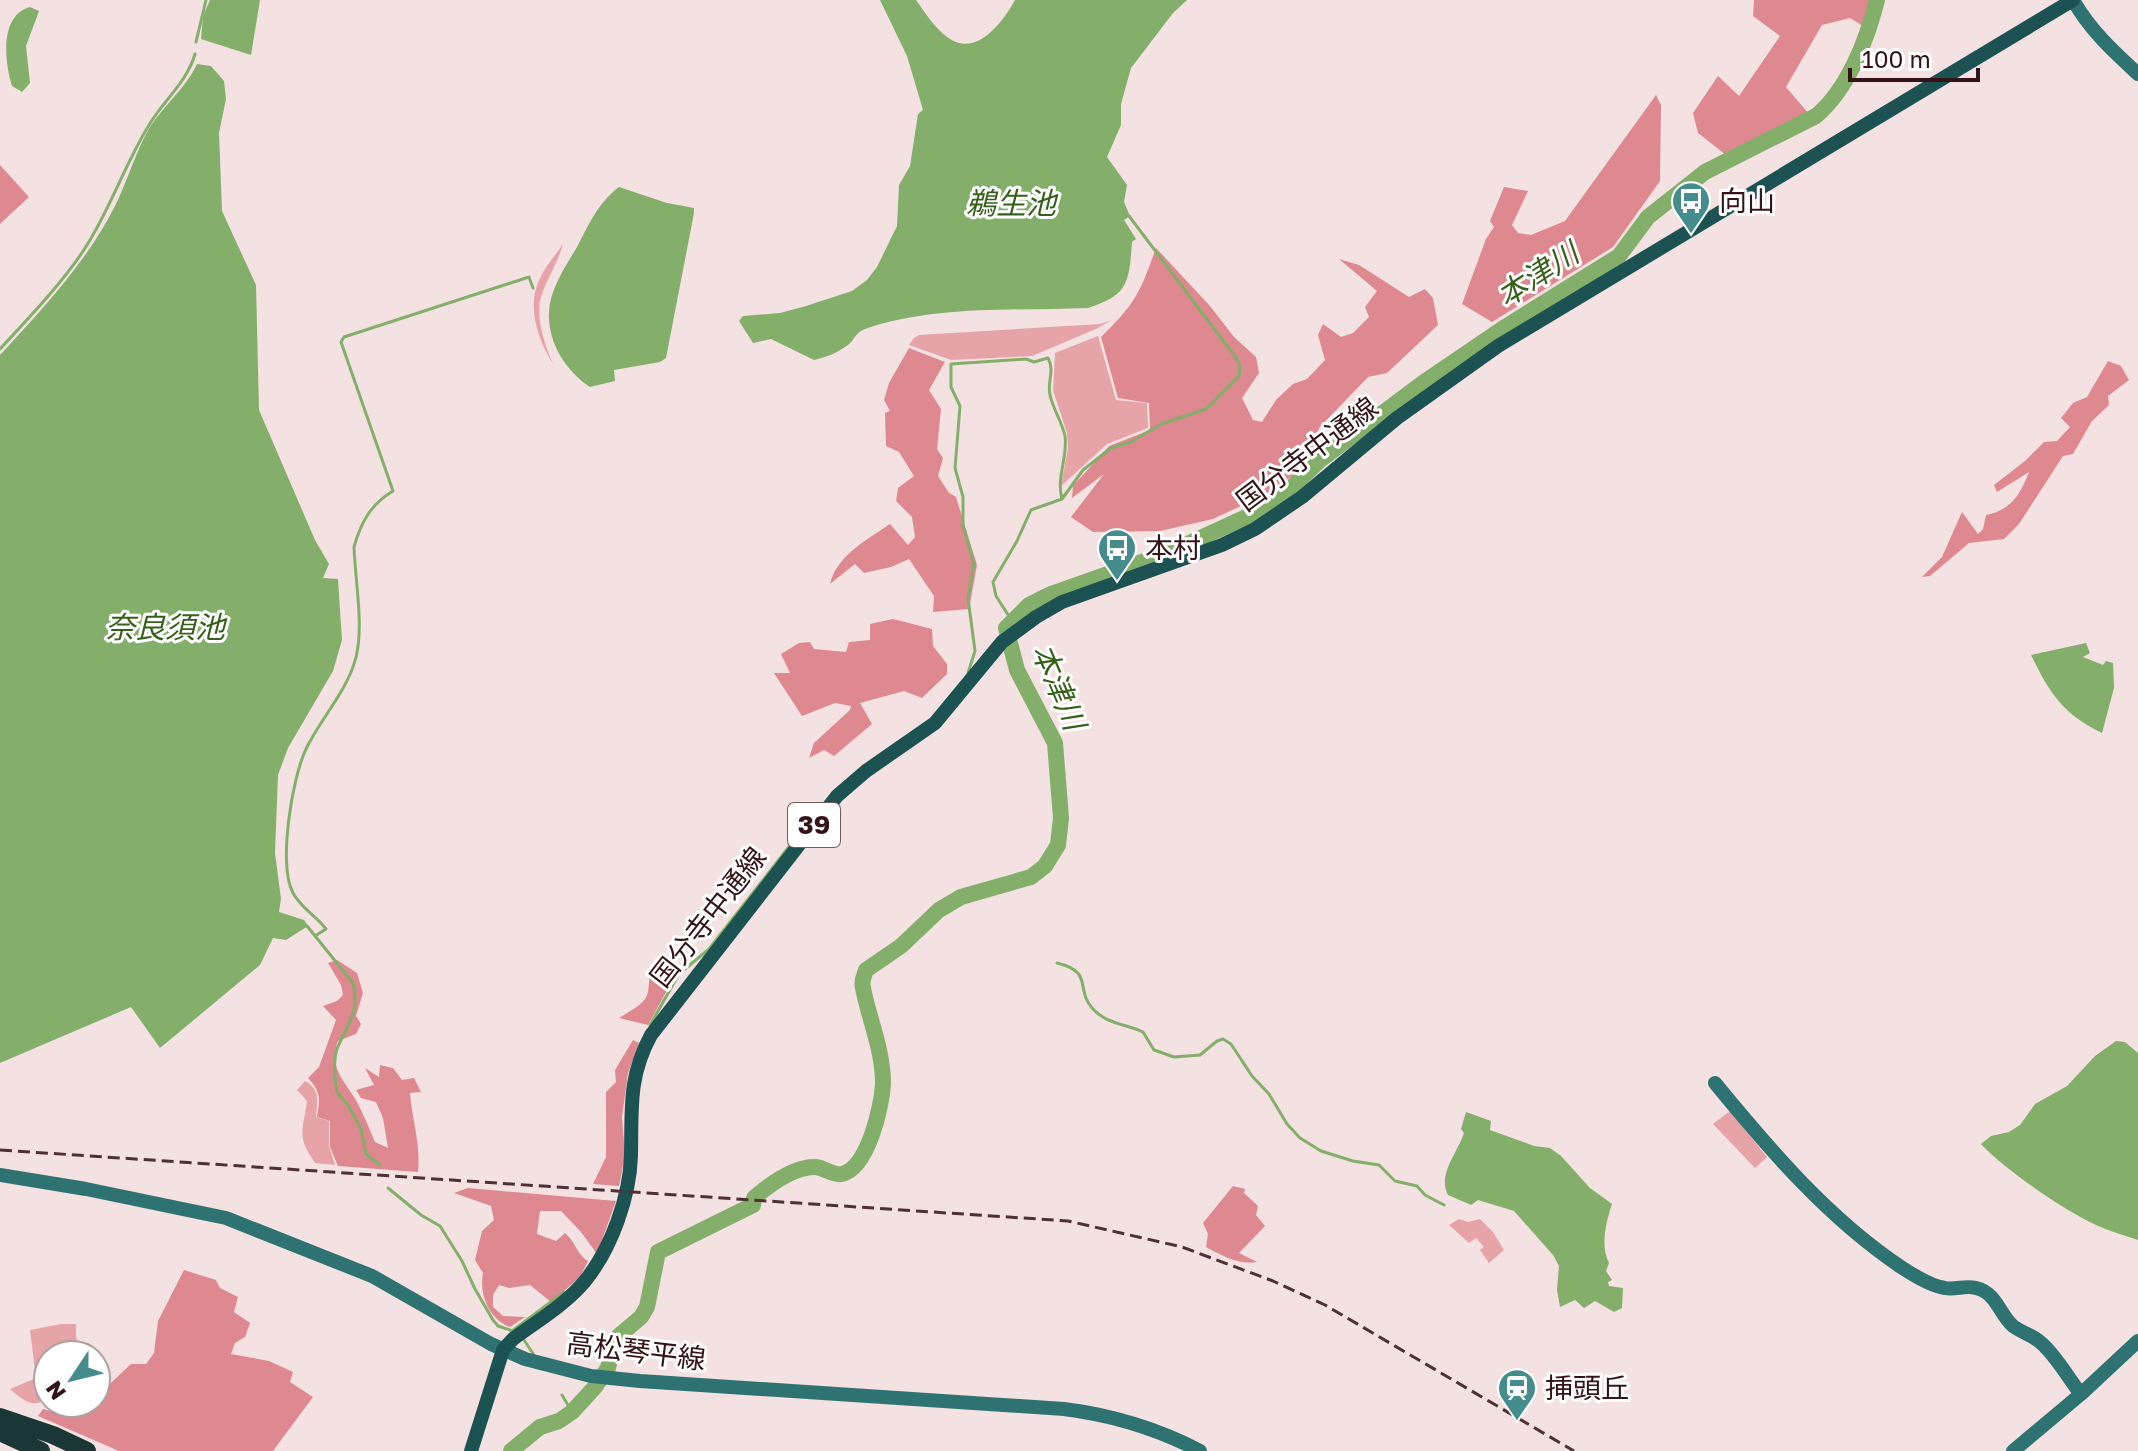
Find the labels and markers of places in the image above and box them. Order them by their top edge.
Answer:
bus stop icon: 向山 [1670,180,1712,235]
place label: 向山 [1719,184,1775,217]
bus stop icon: 本村 [1096,527,1138,582]
place label: 本村 [1145,531,1201,564]
station icon: 挿頭丘 [1496,1367,1538,1422]
place label: 挿頭丘 [1545,1371,1629,1404]

